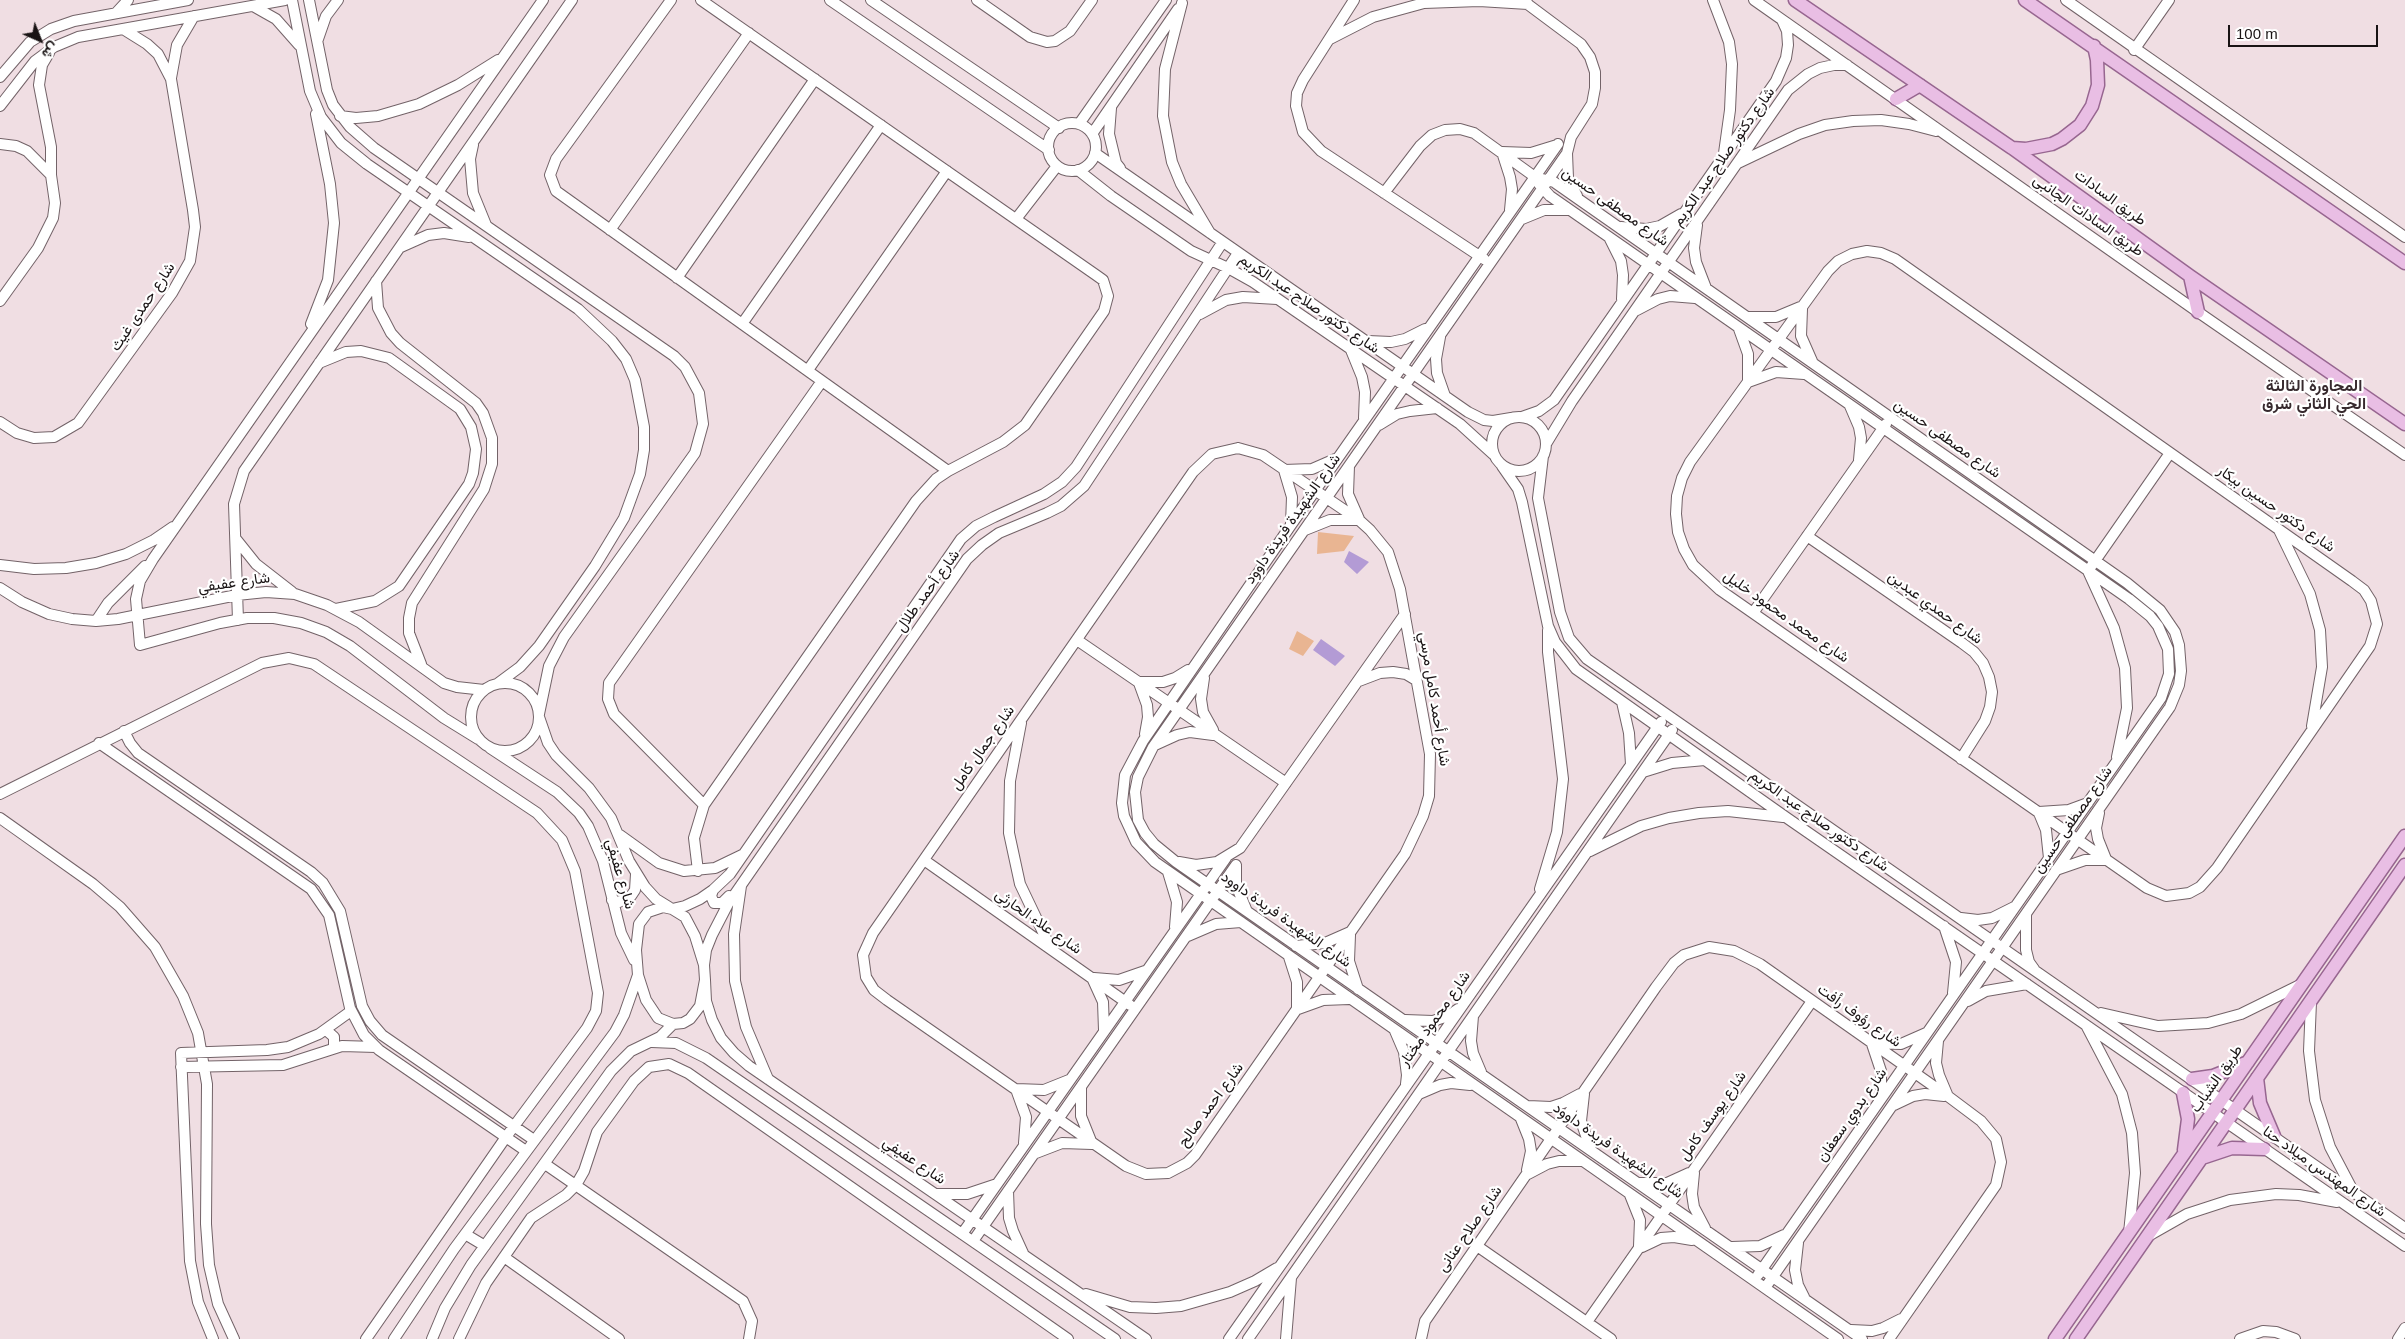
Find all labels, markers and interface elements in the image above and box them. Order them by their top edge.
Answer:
north arrow [15,15,65,65]
scale bar [2230,15,2380,47]
text: 100 m [2236,25,2278,42]
text: ش [39,39,62,62]
street label: شارع دكتور صلاح عبد الكريم [1669,84,1779,230]
street label: شارع مصطفى حسين [1558,163,1672,251]
street label: طريق السادات [2071,166,2149,230]
street label: طريق السادات الجانبى [2029,171,2147,261]
street label: شارع دكتور صلاح عبد الكريم [1235,250,1383,358]
street label: شارع حمدى غيث [107,259,179,355]
district label: المجاورة الثالثة الحي الثاني شرق [2262,377,2366,415]
street label: شارع مصطفى حسين [1890,395,2004,483]
street label: شارع الشهيدة فريدة داوود [1241,451,1345,587]
street label: شارع دكتور حسين بيكار [2214,462,2338,556]
street label: شارع أحمد طلال [892,546,964,636]
street label: شارع محمد محمود خليل [1720,567,1852,667]
street label: شارع حمدي عبدين [1884,568,1986,648]
street label: شارع عفيفي [197,569,271,597]
street label: شارع أحمد كامل مرسي [1415,631,1453,767]
street label: شارع جمال كامل [947,702,1019,794]
street label: شارع مصطفى حسين [2029,763,2117,877]
street label: شارع دكتور صلاح عبد الكريم [1746,766,1892,876]
street label: شارع عفيفي [601,837,639,911]
street label: شارع الشهيدة فريدة داوود [1218,868,1354,972]
street label: شارع علاء الحارثى [991,885,1085,959]
street label: شارع محمود مختار [1395,968,1475,1070]
street label: شارع رؤوف رأفت [1814,980,1904,1052]
street label: طريق الشباب [2187,1042,2247,1116]
street label: شارع احمد صالح [1174,1059,1248,1151]
street label: شارع بدوي سعفان [1813,1065,1891,1165]
street label: شارع يوسف كامل [1676,1068,1750,1164]
street label: شارع الشهيدة فريدة داوود [1550,1099,1686,1203]
street label: شارع المهندس ميلاد حنا [2259,1123,2389,1221]
street label: شارع عفيفي [879,1133,949,1189]
street label: شارع صلاح عنانى [1434,1182,1506,1276]

